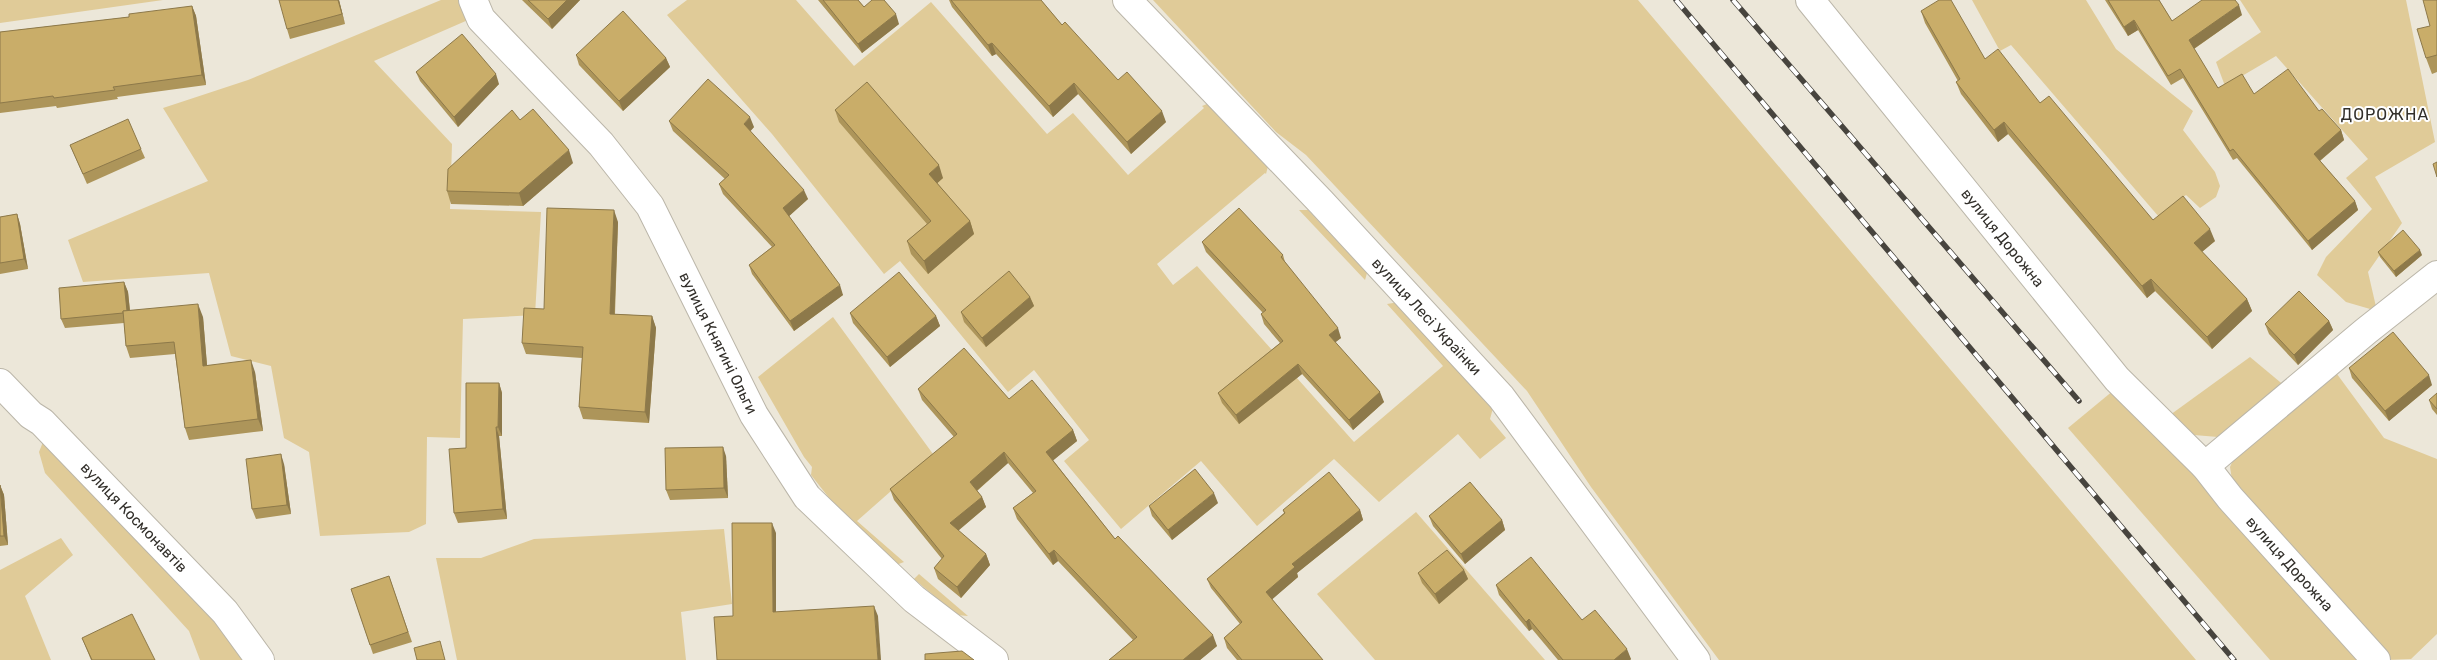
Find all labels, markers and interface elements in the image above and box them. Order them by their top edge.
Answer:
district label: ДОРОЖНА [2341,105,2429,124]
street label: вулиця Дорожна [1957,185,2048,291]
street label: вулиця Лесі Українки [1368,254,1485,379]
street label: вулиця Княгині Ольги [675,269,761,417]
street label: вулиця Космонавтів [77,459,191,576]
street label: вулиця Дорожна [2242,513,2337,615]

